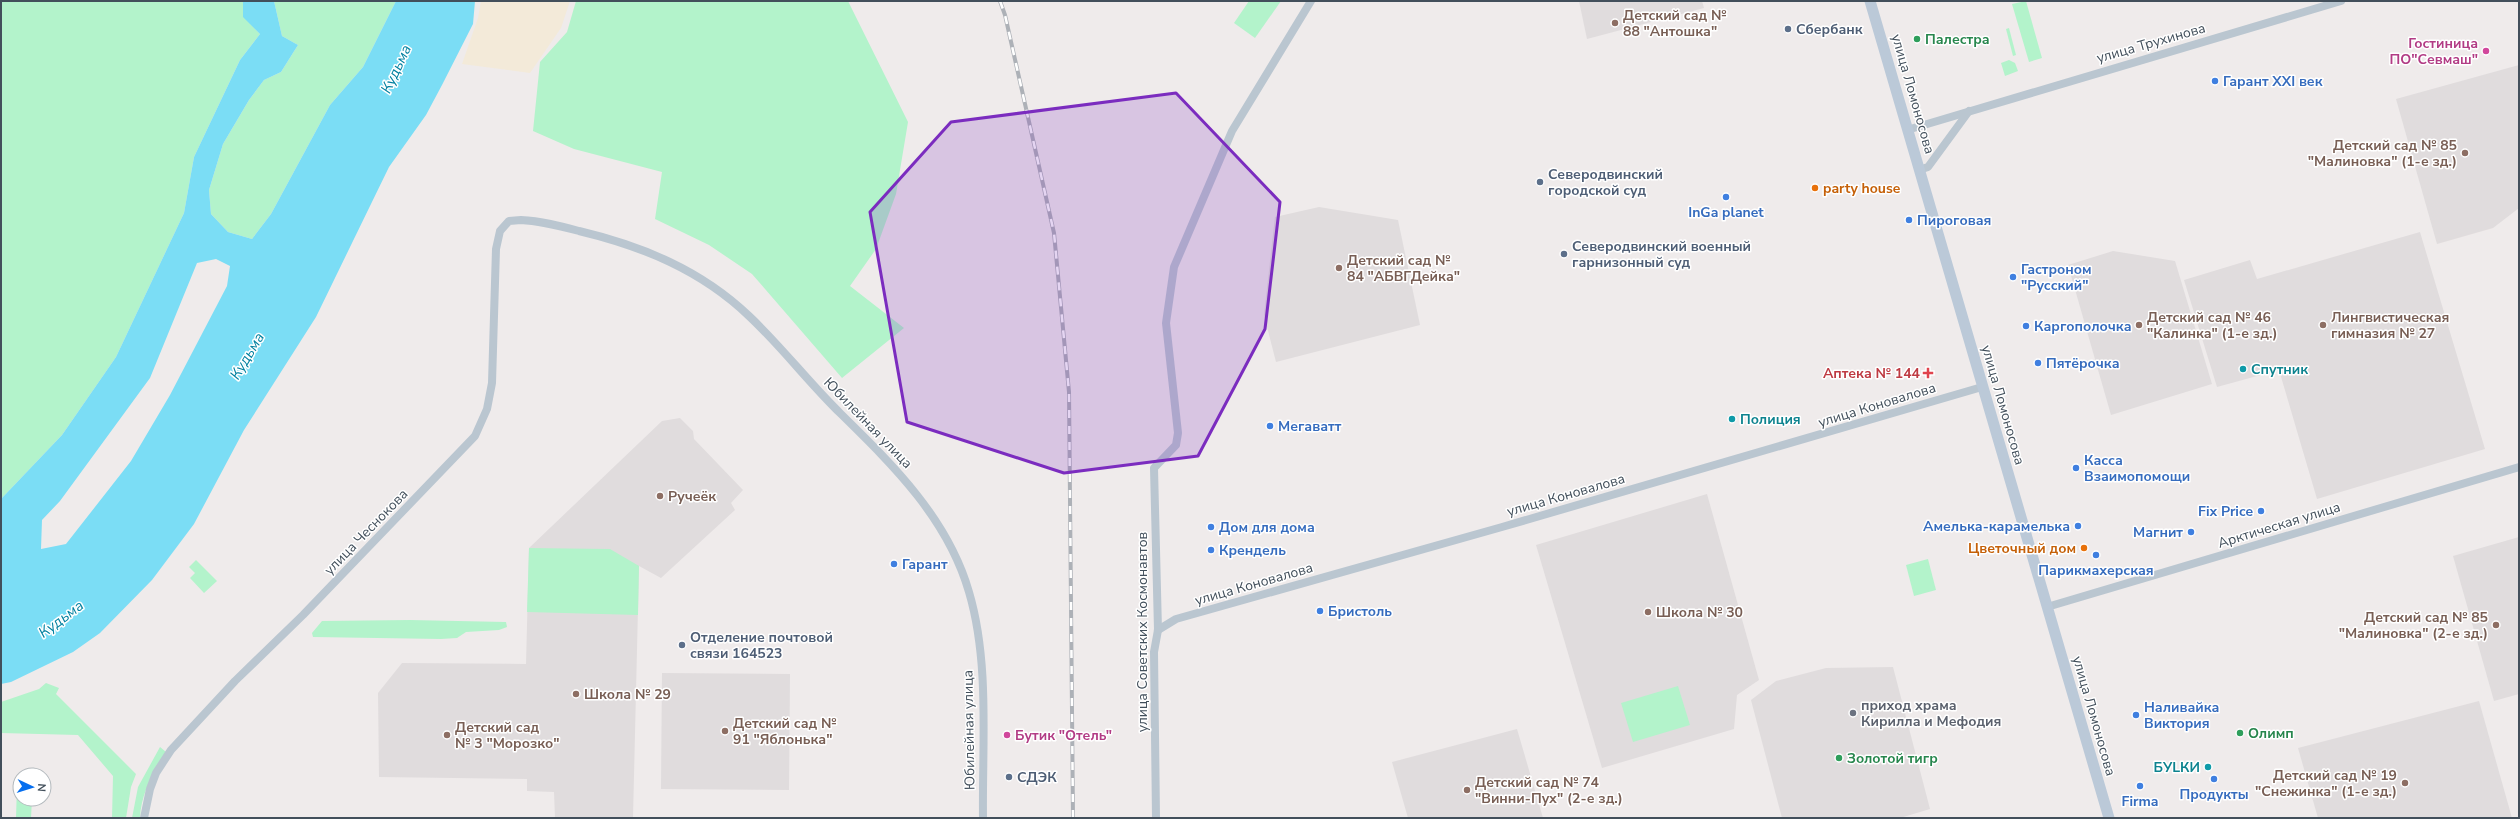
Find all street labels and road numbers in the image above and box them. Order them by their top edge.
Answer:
street label: улица Трухинова [2094,18,2208,68]
street label: улица Ломоносова [1887,32,1939,156]
street label: улица Ломоносова [1977,343,2029,467]
street label: Юбилейная улица [819,373,917,473]
street label: улица Коновалова [1816,378,1938,432]
street label: улица Коновалова [1505,469,1627,521]
street label: улица Чеснокова [320,485,412,579]
street label: Арктическая улица [2215,497,2343,553]
street label: улица Советских Космонавтов [1133,531,1152,732]
street label: улица Коновалова [1193,558,1315,610]
street label: улица Ломоносова [2068,654,2120,778]
street label: Юбилейная улица [958,670,980,790]

